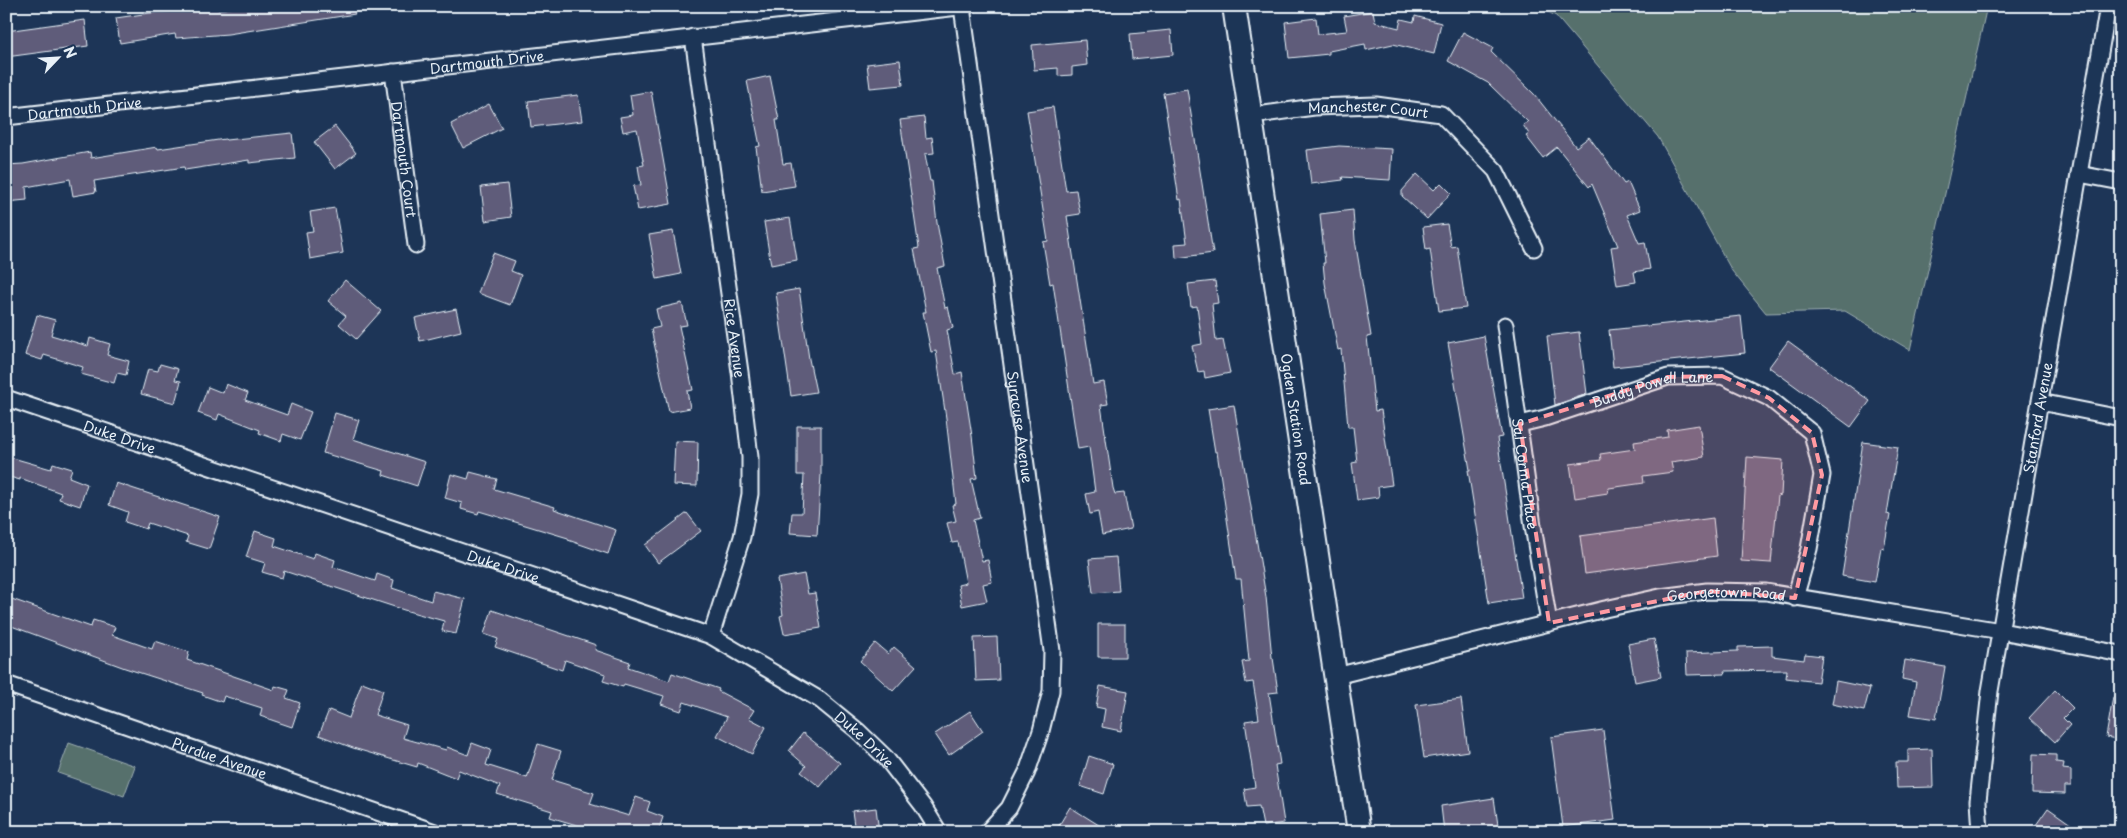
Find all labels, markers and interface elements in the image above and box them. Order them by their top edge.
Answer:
north arrow [32,32,82,82]
text: N [58,43,82,62]
street label: Dartmouth Drive [429,44,545,78]
street label: Dartmouth Drive [26,91,143,125]
street label: Manchester Court [1308,94,1430,123]
street label: Dartmouth Court [386,100,423,219]
street label: Rice Avenue [719,297,751,379]
street label: Ogden Station Road [1276,352,1317,487]
street label: Stanford Avenue [2017,360,2057,475]
street label: Buddy Powell Lane [1589,366,1714,412]
street label: Syracuse Avenue [1002,370,1039,485]
street label: Duke Drive [81,414,159,458]
street label: Sal Corma Place [1508,416,1544,531]
street label: Duke Drive [465,544,542,588]
street label: Georgetown Road [1665,581,1788,607]
street label: Duke Drive [830,706,900,772]
street label: Purdue Avenue [169,732,270,784]

